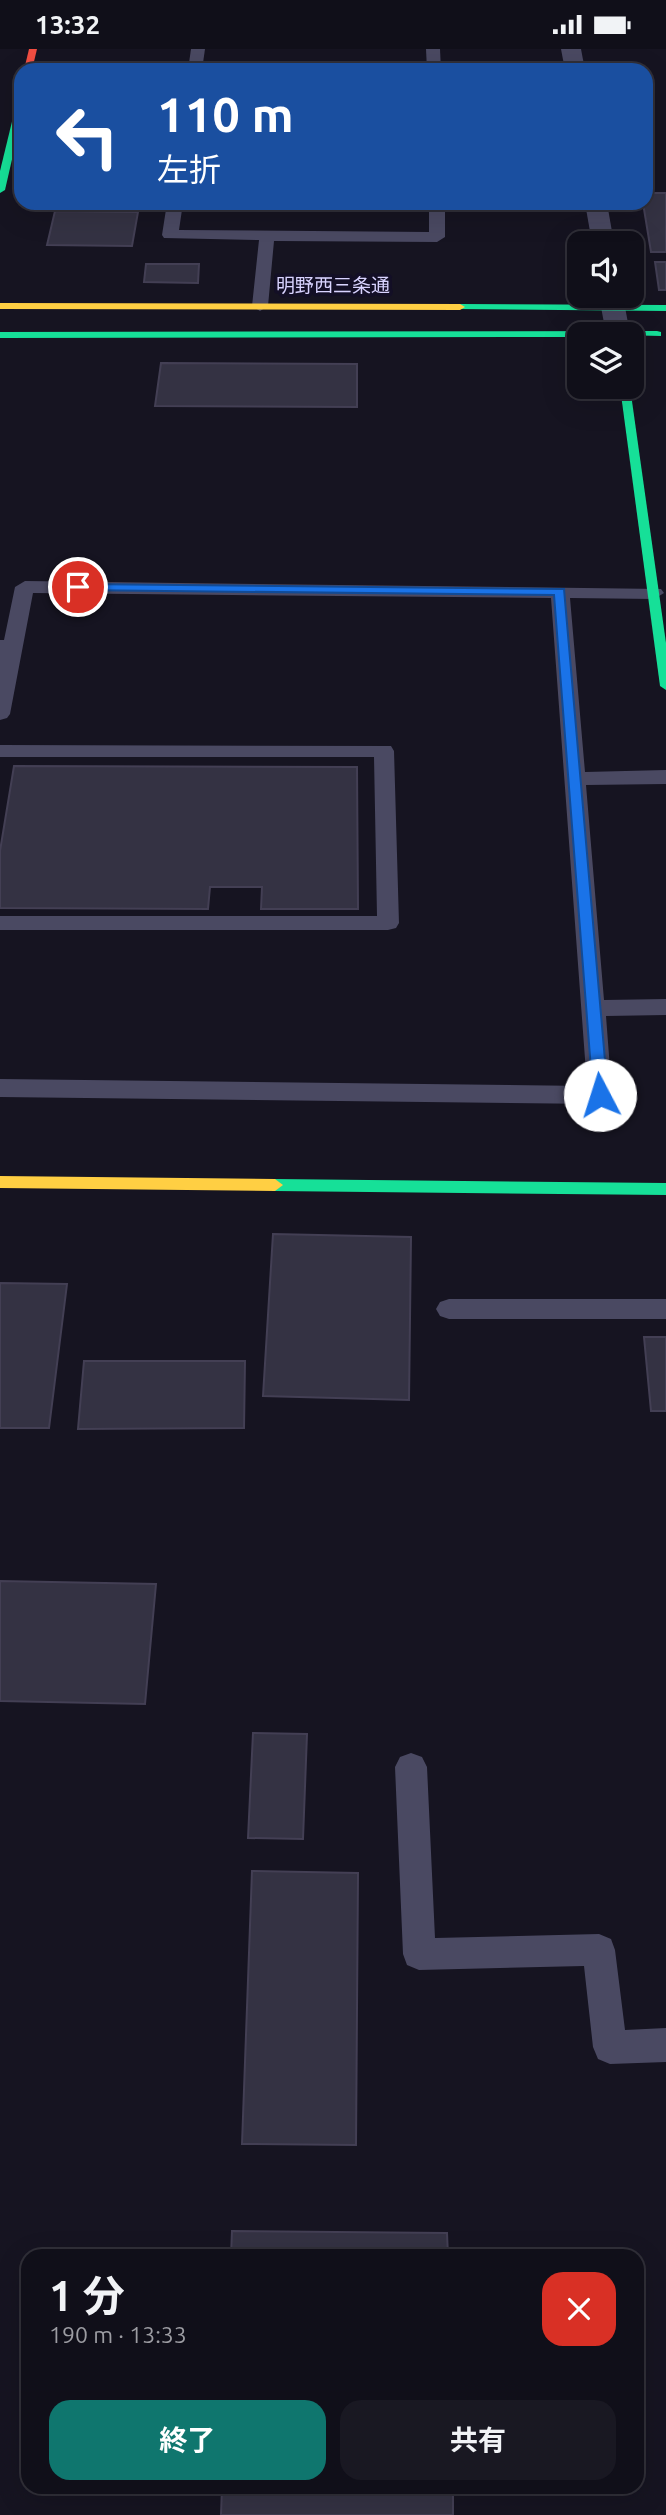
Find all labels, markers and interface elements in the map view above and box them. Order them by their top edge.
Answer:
text: 13:32 [35,10,100,39]
text: 110 m [157,86,294,141]
icon: left [42,91,133,182]
text: 左折 [157,151,221,187]
map controls [567,231,644,399]
button: sound [567,231,644,308]
street label: 明野西三条通 [276,274,390,296]
button: layers [567,322,644,399]
pin [48,557,108,617]
icon: arrive [59,568,97,606]
position arrow [563,1058,637,1132]
text: 1 分 [49,2272,125,2319]
button: close [542,2272,616,2346]
text: 190 m · 13:33 [49,2322,187,2347]
button: 終了 [49,2400,326,2480]
button: 共有 [340,2400,616,2480]

